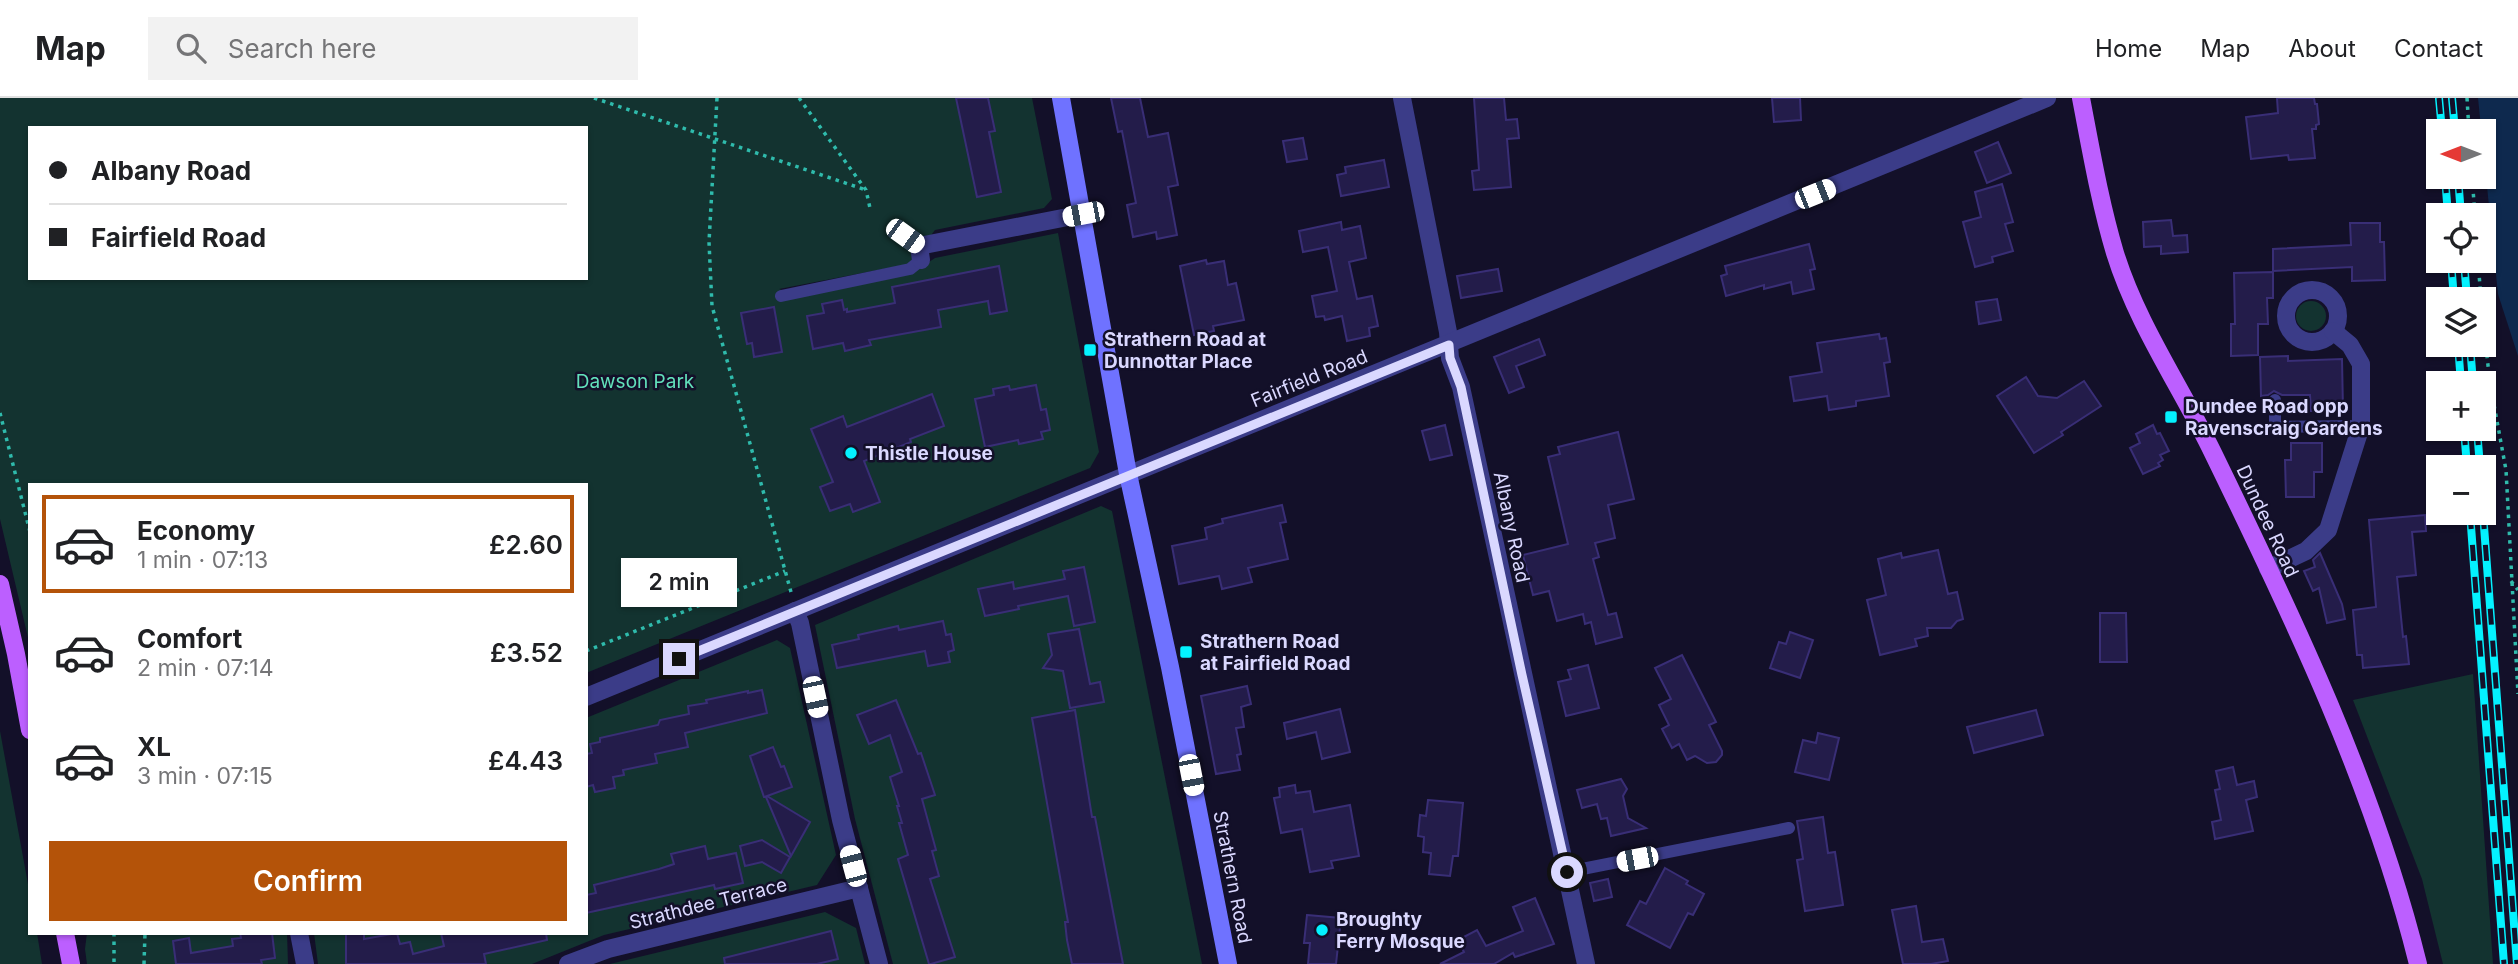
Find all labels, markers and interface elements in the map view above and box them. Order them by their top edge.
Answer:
search box [148,17,638,80]
text: Map [35,28,106,68]
icon: search [172,29,210,67]
text: Search here [228,33,376,64]
text: Home [2095,34,2162,63]
text: Map [2200,34,2250,63]
text: About [2288,34,2356,63]
text: Contact [2394,34,2483,63]
north arrow [2426,119,2496,189]
map controls [2426,119,2496,525]
text: Albany Road [91,155,251,186]
car [1792,176,1839,212]
car [1061,200,1106,228]
button: locate [2426,203,2496,273]
car [882,215,929,257]
text: Fairfield Road [91,222,266,253]
button: layers [2426,287,2496,357]
place label: Strathern Road at Dunnottar Place [1104,328,1266,373]
marker: Strathern Road at Dunnottar Place [1082,342,1098,358]
street label: Fairfield Road [1248,345,1371,412]
park label: Dawson Park [576,370,695,393]
button: + [2426,371,2496,441]
place label: Dundee Road opp Ravenscraig Gardens [2185,395,2383,440]
marker: Dundee Road opp Ravenscraig Gardens [2163,409,2179,425]
place label: Thistle House [865,442,993,465]
marker: Thistle House [843,445,859,461]
button: − [2426,455,2496,525]
street label: Dundee Road [2232,461,2304,581]
street label: Albany Road [1489,469,1535,585]
icon: car [53,513,116,576]
text: Economy [137,515,255,546]
text: £2.60 [489,529,563,560]
text: 1 min · 07:13 [137,546,268,574]
callout: 2 min [621,558,737,606]
text: 2 min [649,568,709,596]
icon: car [53,621,116,684]
text: Comfort [137,623,242,654]
place label: Strathern Road at Fairfield Road [1200,630,1351,675]
text: £3.52 [490,637,563,668]
route end [663,643,695,675]
marker: Strathern Road at Fairfield Road [1178,644,1194,660]
text: 2 min · 07:14 [137,654,274,682]
car [801,674,830,720]
icon: car [53,729,116,792]
text: XL [137,731,171,762]
text: £4.43 [488,745,563,776]
car [1177,752,1206,798]
text: 3 min · 07:15 [137,762,273,790]
street label: Strathern Road [1208,809,1257,945]
button: Confirm [49,841,567,921]
car [838,843,869,889]
car [1615,845,1660,873]
route start [1551,856,1583,888]
street label: Strathdee Terrace [627,873,789,934]
place label: Broughty Ferry Mosque [1336,908,1465,953]
marker: Broughty Ferry Mosque [1314,922,1330,938]

